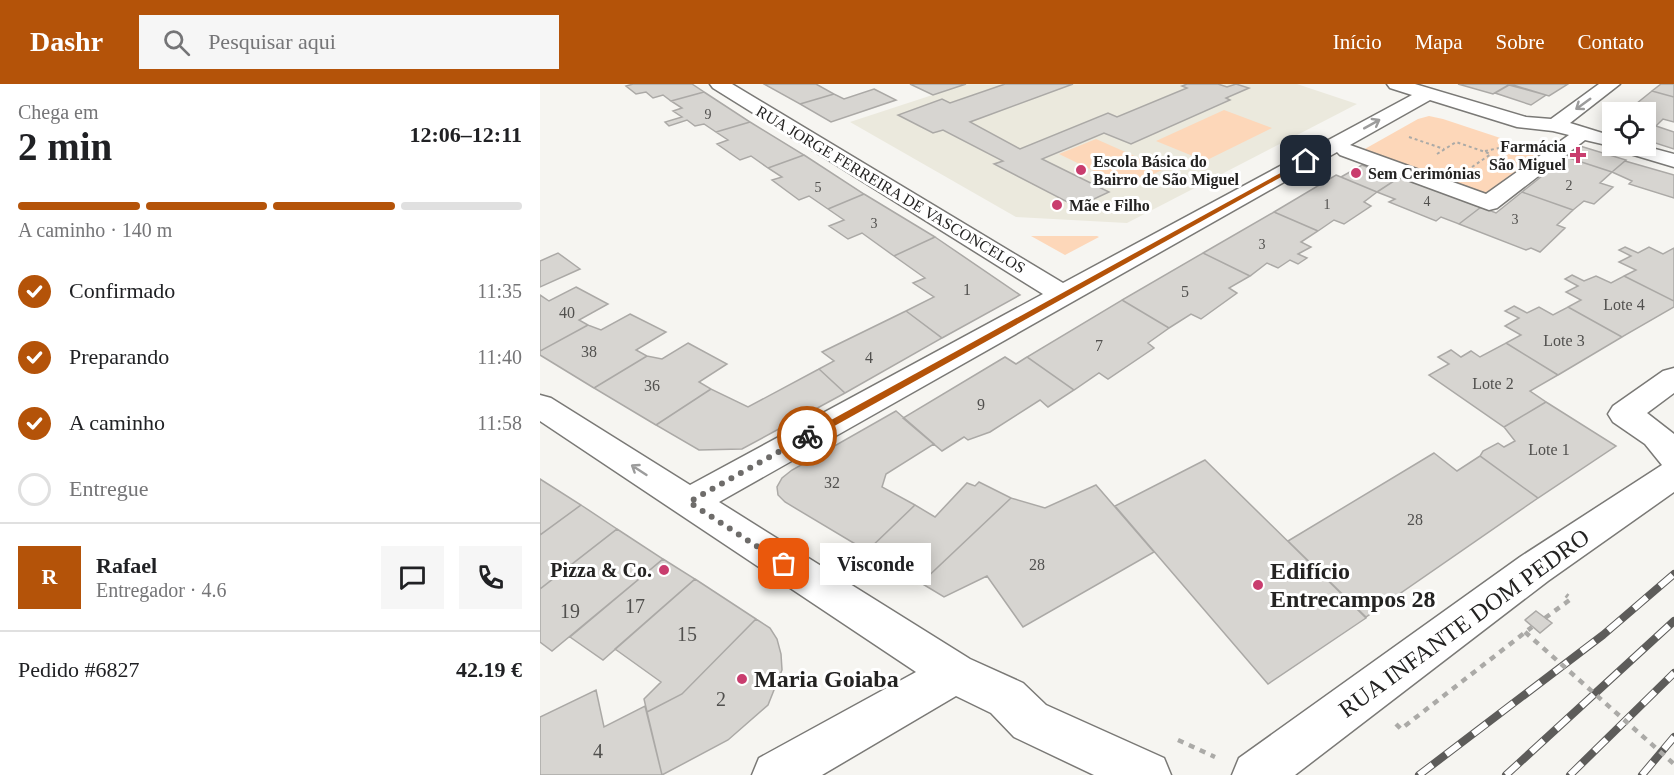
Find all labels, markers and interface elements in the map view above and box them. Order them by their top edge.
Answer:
search box [139,15,559,69]
text: Dashr [30,26,103,57]
icon: search [160,26,193,59]
text: Pesquisar aqui [208,29,336,54]
text: Início [1333,30,1382,54]
text: Mapa [1415,30,1463,54]
text: Sobre [1496,30,1545,54]
text: Contato [1578,30,1644,54]
one-way arrow [1576,98,1592,110]
text: Chega em [18,101,99,123]
street label: RUA JORGE FERREIRA DE VASCONCELOS [753,102,1028,277]
map controls [1602,102,1656,156]
button: locate [1602,102,1656,156]
house number: 9 [705,107,712,122]
one-way arrow [1363,118,1380,130]
text: 12:06–12:11 [410,122,522,147]
text: 2 min [18,125,112,168]
pin [1280,135,1331,186]
place label: Farmácia São Miguel [1489,138,1567,174]
icon: home [1289,144,1322,177]
marker: Farmácia São Miguel [1571,148,1585,162]
place label: Escola Básica do Bairro de São Miguel [1093,153,1239,189]
marker: Escola Básica do Bairro de São Miguel [1074,163,1088,177]
place label: Sem Cerimónias [1368,165,1480,182]
marker: Sem Cerimónias [1349,166,1363,180]
house number: 2 [1566,178,1573,193]
house number: 5 [815,180,822,195]
house number: 4 [1424,194,1431,209]
place label: Mãe e Filho [1069,197,1150,214]
house number: 1 [1324,197,1331,212]
marker: Mãe e Filho [1050,198,1064,212]
house number: 3 [1512,212,1519,227]
house number: 3 [871,216,878,231]
text: A caminho · 140 m [18,219,172,241]
house number: 3 [1259,237,1266,252]
icon: check [18,275,51,308]
text: Confirmado [69,278,175,303]
text: 11:35 [477,280,522,302]
house number: 1 [963,281,971,298]
house number: 5 [1181,283,1189,300]
house number: Lote 4 [1603,296,1645,313]
house number: 40 [559,304,575,321]
house number: Lote 3 [1543,332,1585,349]
house number: 7 [1095,337,1103,354]
icon: check [18,341,51,374]
house number: 38 [581,343,597,360]
text: Preparando [69,344,169,369]
text: 11:40 [477,346,522,368]
house number: 4 [865,349,873,366]
house number: Lote 2 [1472,375,1514,392]
house number: 36 [644,377,660,394]
house number: 9 [977,396,985,413]
courier [777,406,837,466]
icon: check [18,407,51,440]
text: A caminho [69,410,165,435]
text: 11:58 [477,412,522,434]
icon: bike [791,420,824,453]
house number: Lote 1 [1528,441,1570,458]
one-way arrow [631,464,648,477]
house number: 32 [824,474,840,491]
text: Entregue [69,476,148,501]
house number: 28 [1407,511,1423,528]
street label: RUA INFANTE DOM PEDRO [1334,523,1594,723]
pin [758,538,809,589]
callout: Visconde [820,543,931,585]
button: chat [381,546,444,609]
button: phone [459,546,522,609]
icon: bag [767,547,800,580]
text: Rafael [96,553,157,578]
text: Visconde [837,553,914,575]
house number: 28 [1029,556,1045,573]
place label: Edifício Entrecampos 28 [1270,558,1436,612]
place label: Pizza & Co. [550,559,652,581]
marker: Pizza & Co. [657,563,671,577]
text: R [42,564,57,589]
marker: Edifício Entrecampos 28 [1251,578,1265,592]
text: Entregador · 4.6 [96,579,227,601]
house number: 17 [625,595,645,617]
house number: 19 [560,600,580,622]
house number: 15 [677,623,697,645]
text: Pedido #6827 [18,657,140,682]
text: 42.19 € [456,657,522,682]
place label: Maria Goiaba [754,666,899,692]
marker: Maria Goiaba [735,672,749,686]
house number: 2 [716,688,726,710]
house number: 4 [593,740,603,762]

